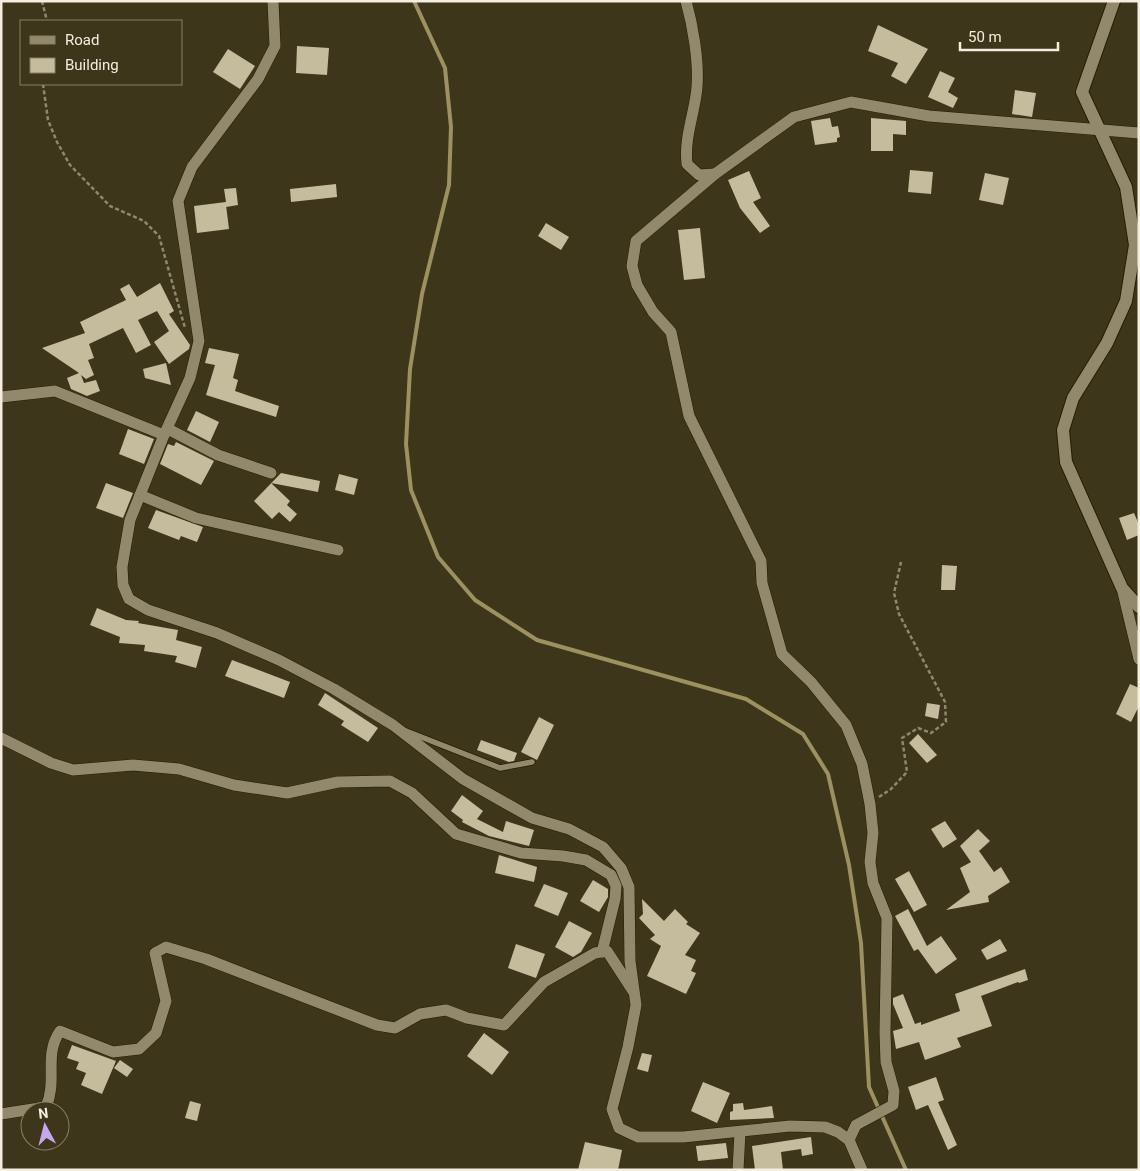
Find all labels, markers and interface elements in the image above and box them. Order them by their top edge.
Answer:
legend [20,20,182,85]
scale bar [960,20,1058,52]
text: 50 m [968,28,1002,46]
text: Road [65,31,99,49]
text: Building [65,56,119,74]
north arrow [20,1101,70,1151]
text: N [38,1105,49,1122]

